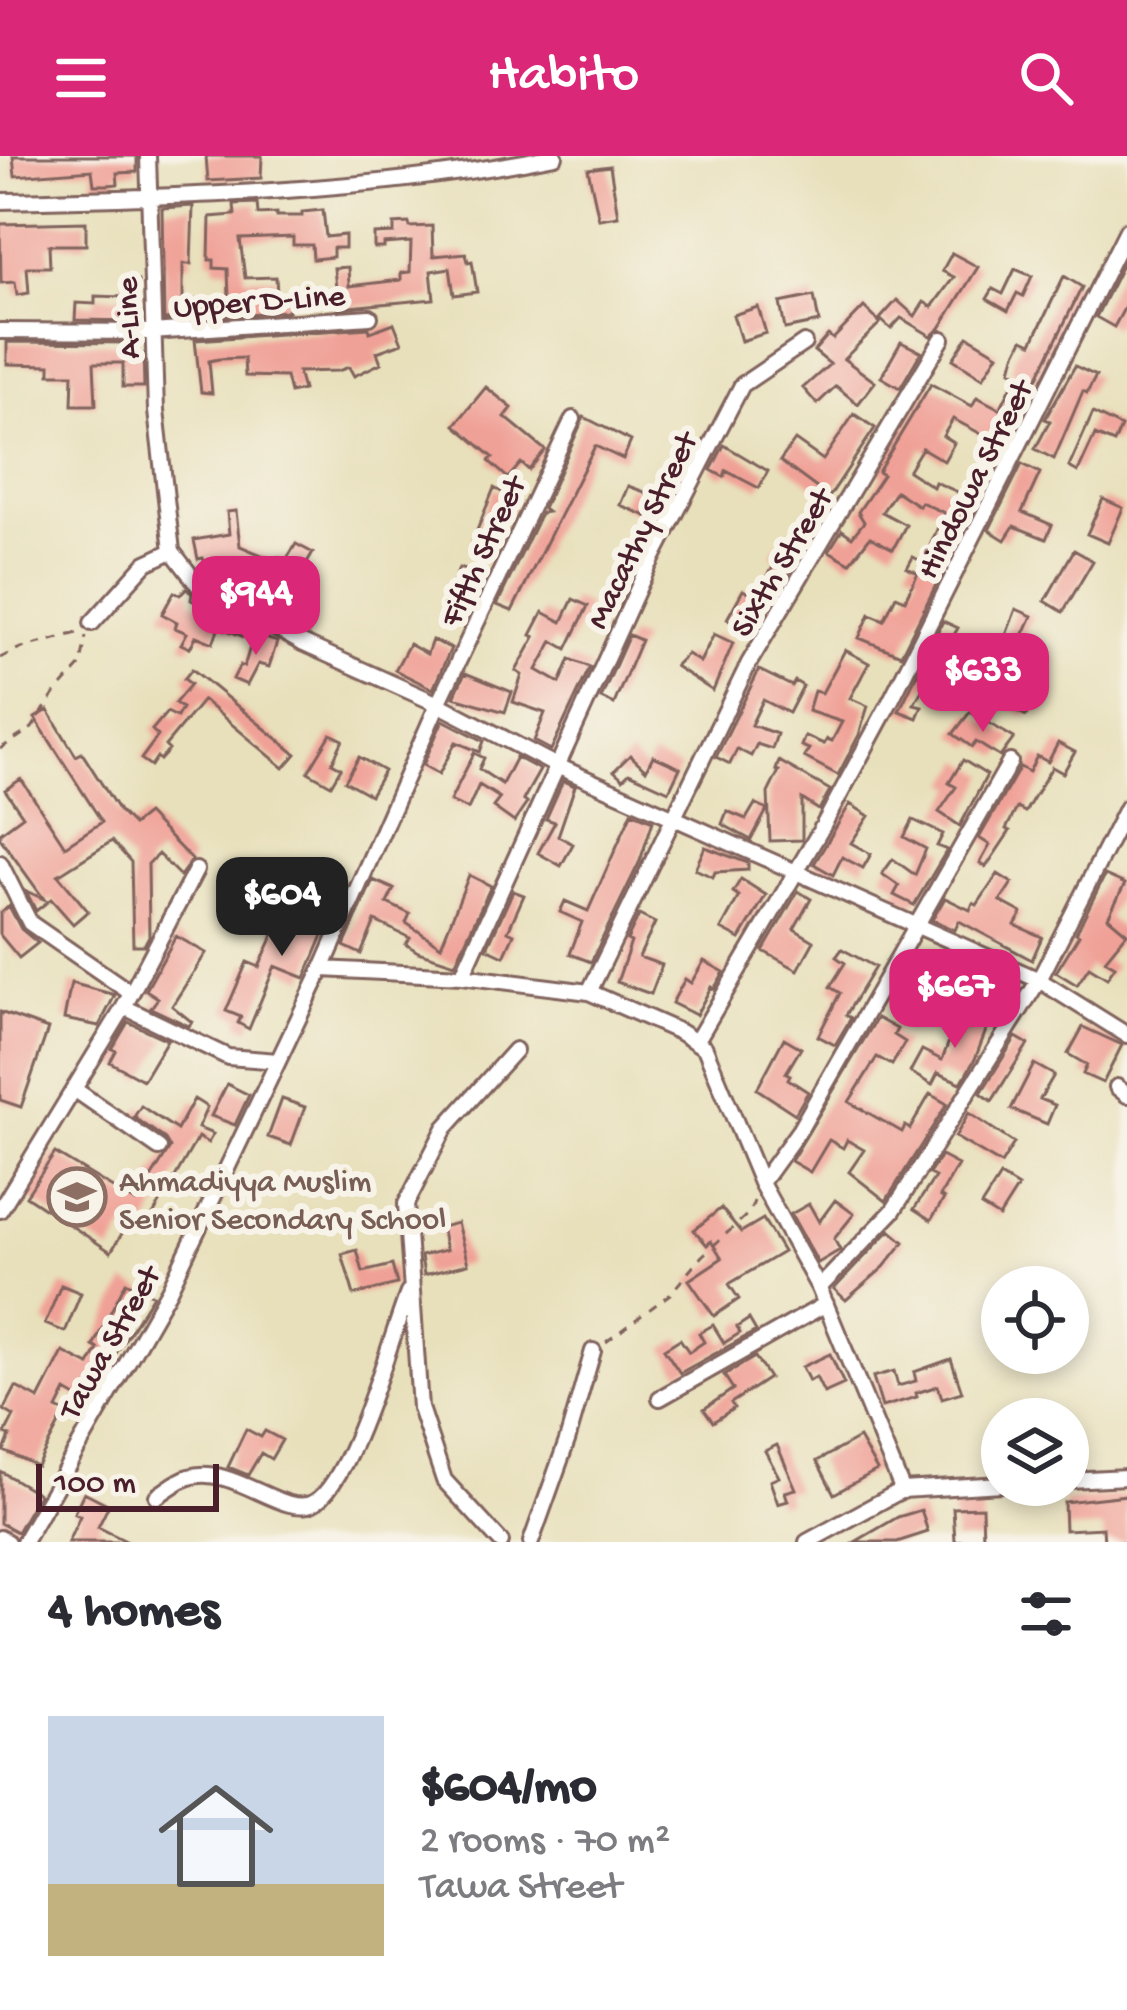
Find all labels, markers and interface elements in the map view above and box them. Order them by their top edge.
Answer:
icon: menu [48,45,114,111]
icon: search [1013,45,1079,111]
text: Habito [488,46,639,110]
street label: A-Line [111,275,151,359]
street label: Upper D-Line [172,279,347,329]
street label: Hindowa Street [911,373,1045,586]
street label: Macathy Street [580,425,709,636]
street label: Fifth Street [434,469,538,635]
street label: Sixth Street [725,481,845,645]
pin: $944 [185,556,327,658]
text: $944 [219,572,293,618]
pin: $633 [912,633,1054,735]
text: $633 [944,649,1022,695]
pin: $604 [211,857,353,959]
text: $604 [243,873,321,919]
pin: $667 [884,949,1026,1051]
text: $667 [916,965,994,1011]
place label: Ahmadiyya Muslim Senior Secondary School [119,1165,446,1241]
school or university icon: Ahmadiyya Muslim Senior Secondary School [46,1166,108,1228]
street label: Tawa Street [52,1258,173,1429]
map controls [981,1266,1089,1506]
button: locate [981,1266,1089,1374]
button: layers [981,1398,1089,1506]
scale bar [36,1458,219,1511]
text: 100 m [54,1466,136,1504]
icon: filters [1013,1581,1079,1647]
text: 4 homes [48,1584,219,1644]
text: $604/mo [420,1760,597,1820]
icon: home [144,1764,288,1908]
text: 2 rooms · 70 m² [420,1820,670,1866]
text: Tawa Street [420,1866,622,1912]

